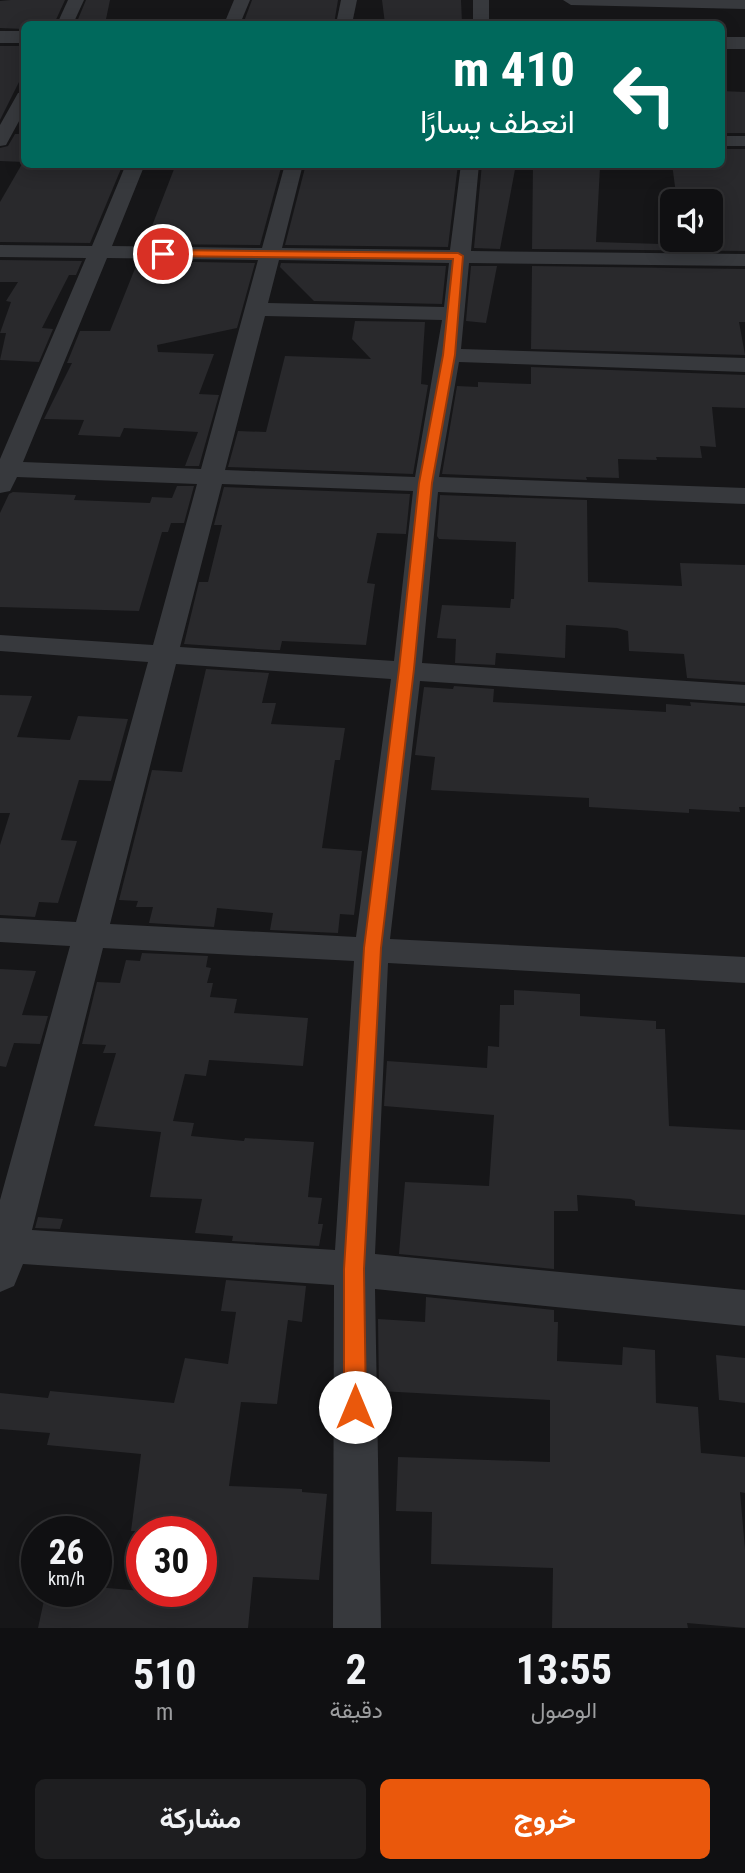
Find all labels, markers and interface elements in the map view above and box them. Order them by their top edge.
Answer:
text: 410 m [453,41,575,98]
icon: left [599,49,690,140]
text: انعطف يسارًا [420,103,575,141]
map controls [660,189,723,252]
button: sound [660,189,723,252]
pin [133,224,193,284]
icon: arrive [144,235,182,273]
position arrow [318,1370,392,1444]
speed limit sign: 30 [126,1516,217,1607]
text: 26 [49,1532,84,1573]
text: km/h [48,1568,85,1589]
text: 2 [346,1645,367,1694]
text: 13:55 [516,1645,612,1694]
text: 510 [133,1650,197,1699]
text: دقيقة [330,1697,383,1724]
text: الوصول [531,1697,597,1724]
text: m [156,1699,173,1726]
button: مشاركة [35,1779,366,1859]
button: خروج [380,1779,710,1859]

